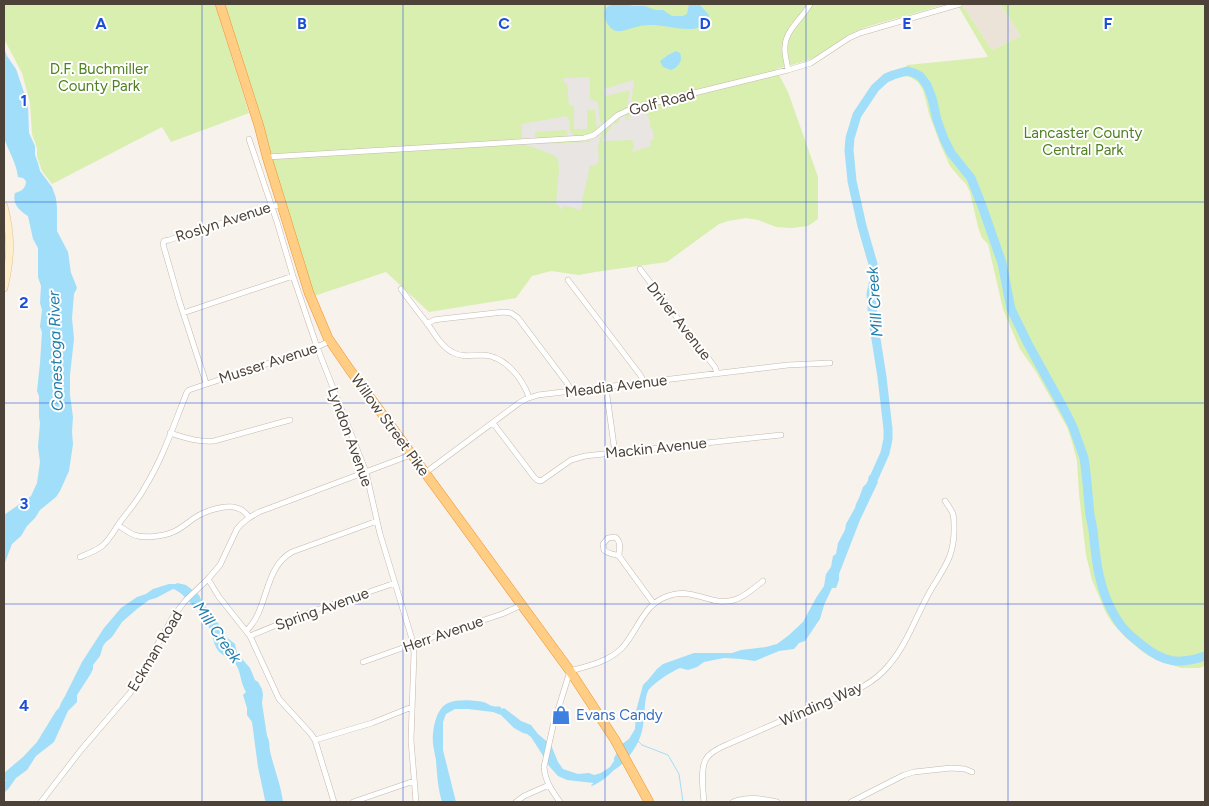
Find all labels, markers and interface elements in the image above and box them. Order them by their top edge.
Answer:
text: A [95,14,107,33]
text: B [297,14,307,33]
text: C [498,14,510,33]
text: D [699,14,711,33]
text: E [902,14,912,33]
text: F [1104,14,1113,33]
park label: D.F. Buchmiller County Park [50,60,148,95]
street label: Golf Road [627,85,697,119]
text: 1 [21,91,27,110]
park label: Lancaster County Central Park [1024,124,1143,159]
street label: Roslyn Avenue [173,198,273,246]
water label: Mill Creek [862,265,886,338]
street label: Driver Avenue [643,278,715,364]
water label: Conestoga River [44,290,67,411]
text: 2 [19,293,29,312]
street label: Musser Avenue [216,339,320,387]
street label: Willow Street Pike [347,371,433,479]
street label: Meadia Avenue [564,371,668,401]
street label: Lyndon Avenue [324,385,376,489]
street label: Mackin Avenue [604,434,708,462]
text: 3 [20,494,29,513]
street label: Spring Avenue [273,584,371,634]
water label: Mill Creek [190,598,246,668]
street label: Eckman Road [124,607,186,695]
street label: Herr Avenue [400,612,486,656]
street label: Winding Way [777,678,865,730]
text: 4 [19,696,29,715]
shop icon: Evans Candy [550,704,572,726]
place label: Evans Candy [576,706,663,724]

